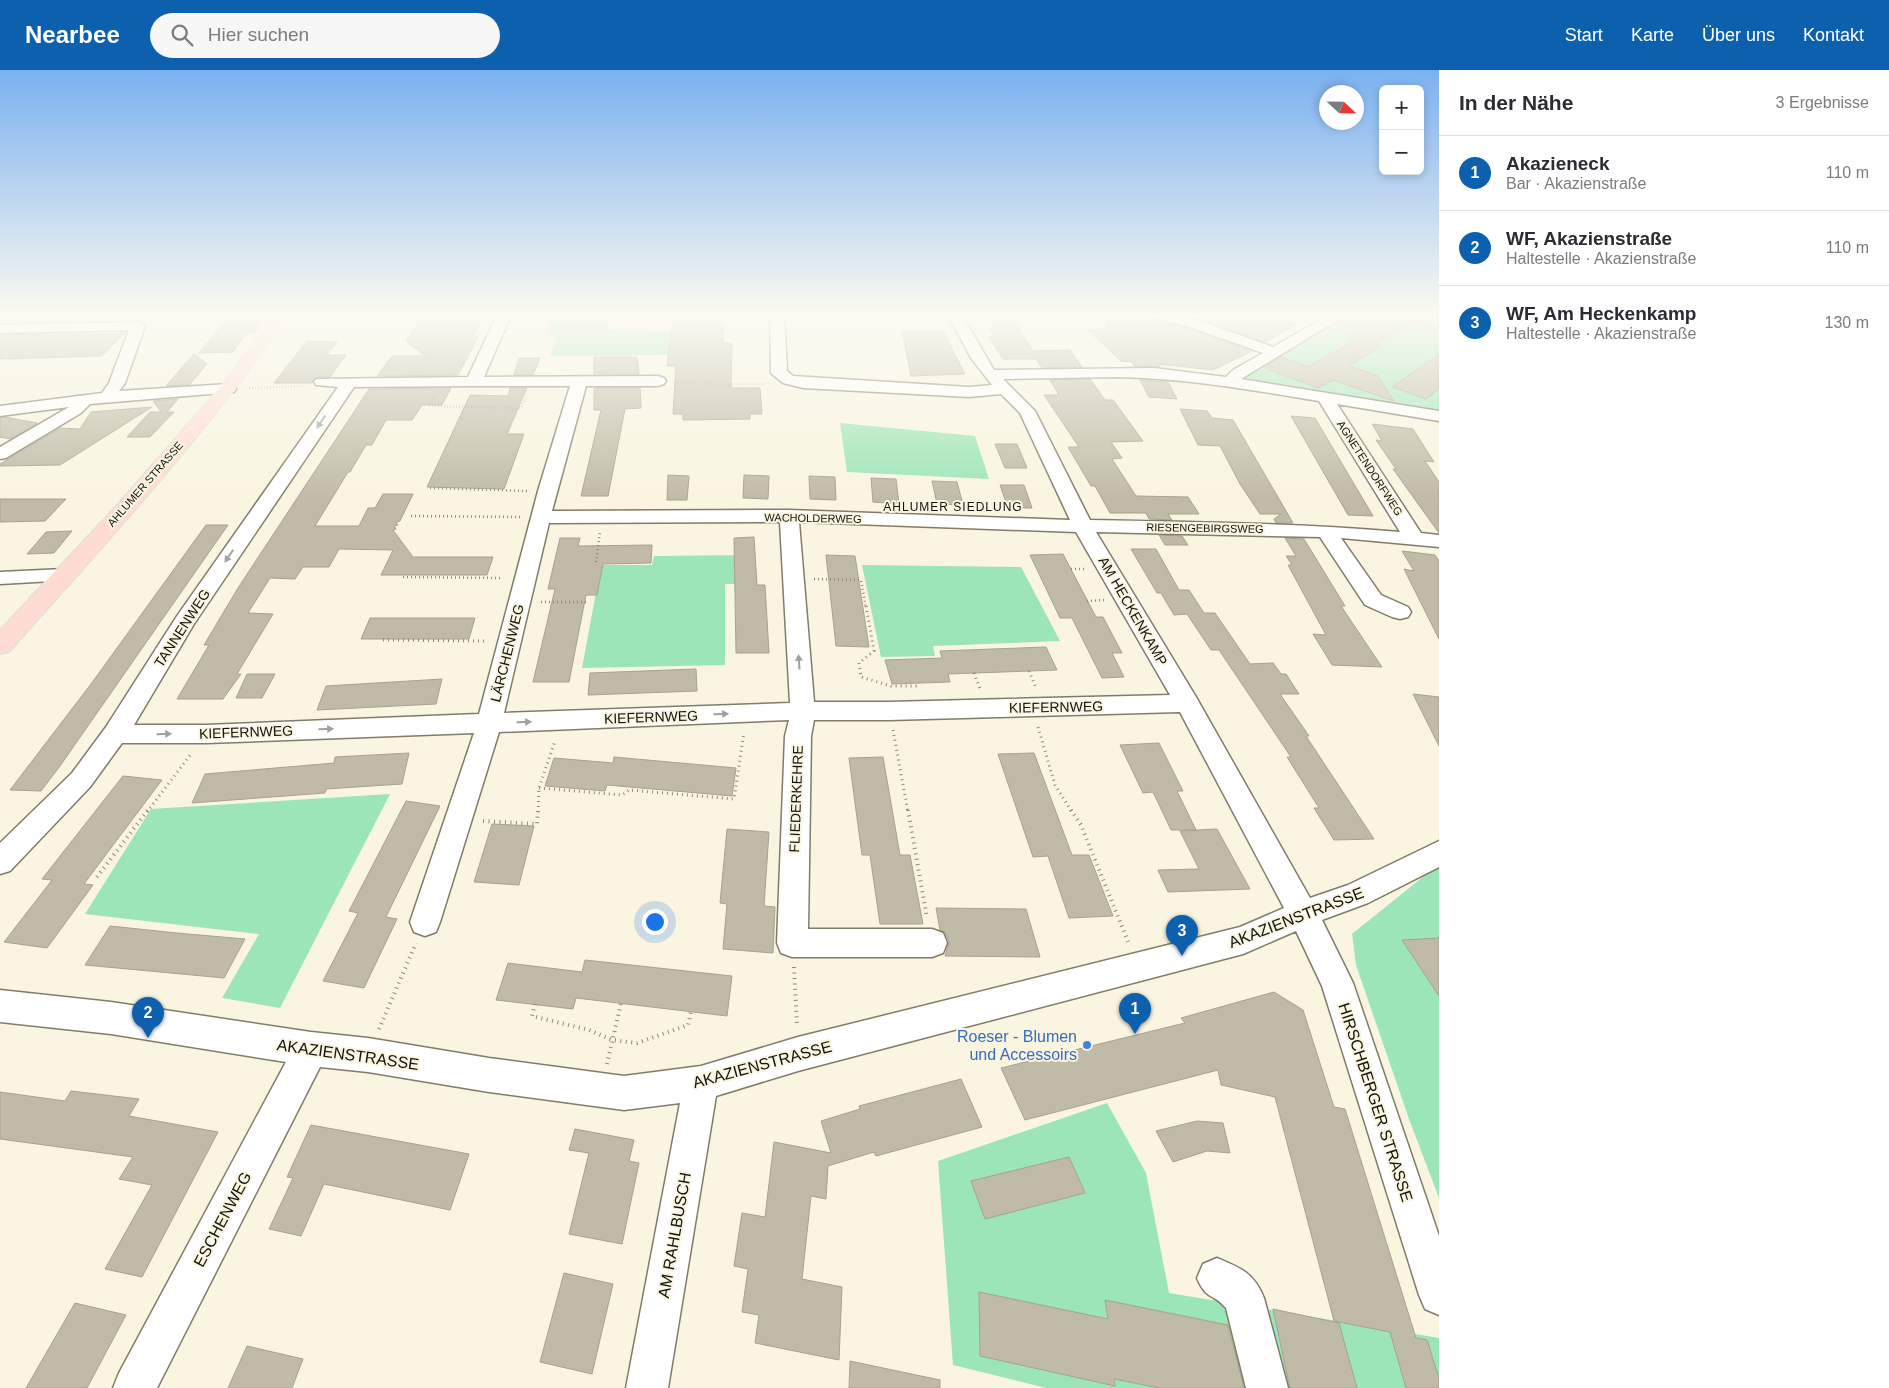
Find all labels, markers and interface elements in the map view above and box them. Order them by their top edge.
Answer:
search box [150,13,500,58]
text: Nearbee [25,21,120,48]
icon: search [168,21,196,49]
text: Hier suchen [208,24,309,45]
text: Start [1565,25,1603,45]
text: Karte [1631,25,1674,45]
text: Über uns [1702,25,1775,45]
text: Kontakt [1803,25,1864,45]
north arrow [1319,85,1364,130]
map controls [1379,85,1424,175]
button: + [1379,85,1424,130]
text: In der Nähe [1459,91,1573,114]
text: 3 Ergebnisse [1776,94,1869,111]
button: − [1379,130,1424,175]
text: Akazieneck [1506,153,1610,174]
text: 1 [1471,164,1479,181]
text: 110 m [1826,164,1869,181]
text: Bar · Akazienstraße [1506,175,1647,192]
text: WF, Akazienstraße [1506,228,1672,249]
text: 2 [1471,239,1479,256]
text: 110 m [1826,239,1869,256]
text: Haltestelle · Akazienstraße [1506,250,1696,267]
text: WF, Am Heckenkamp [1506,303,1696,324]
text: 3 [1471,314,1479,331]
text: 130 m [1825,314,1869,331]
text: Haltestelle · Akazienstraße [1506,325,1696,342]
one-way arrow [316,415,326,429]
street label: AGNETENDORFWEG [1335,418,1405,518]
street label: AHLUMER STRASSE [105,439,185,529]
district label: AHLUMER SIEDLUNG [883,500,1023,514]
street label: WACHOLDERWEG [764,511,862,525]
street label: RIESENGEBIRGSWEG [1146,521,1264,535]
one-way arrow [224,549,234,563]
street label: AM HECKENKAMP [1095,554,1171,668]
street label: TANNENWEG [151,586,213,670]
street label: LÄRCHENWEG [487,602,527,704]
one-way arrow [795,654,803,670]
street label: KIEFERNWEG [1009,698,1103,716]
street label: KIEFERNWEG [604,707,698,727]
one-way arrow [713,710,729,718]
one-way arrow [516,718,532,726]
street label: KIEFERNWEG [199,722,293,742]
one-way arrow [319,725,335,733]
one-way arrow [156,730,172,738]
street label: FLIEDERKEHRE [786,745,806,853]
street label: AKAZIENSTRASSE [1226,884,1366,951]
your location [642,909,668,935]
pin: 3 [1166,915,1198,956]
pin: 1 [1119,993,1151,1034]
pin: 2 [132,997,164,1038]
street label: HIRSCHBERGER STRASSE [1335,1001,1416,1204]
place label: Roeser - Blumen und Accessoirs [957,1028,1077,1063]
street label: AKAZIENSTRASSE [276,1036,420,1073]
street label: AKAZIENSTRASSE [691,1038,833,1091]
marker: Roeser - Blumen und Accessoirs [1081,1039,1093,1051]
street label: ESCHENWEG [190,1169,255,1270]
street label: AM RAHLBUSCH [655,1171,694,1299]

